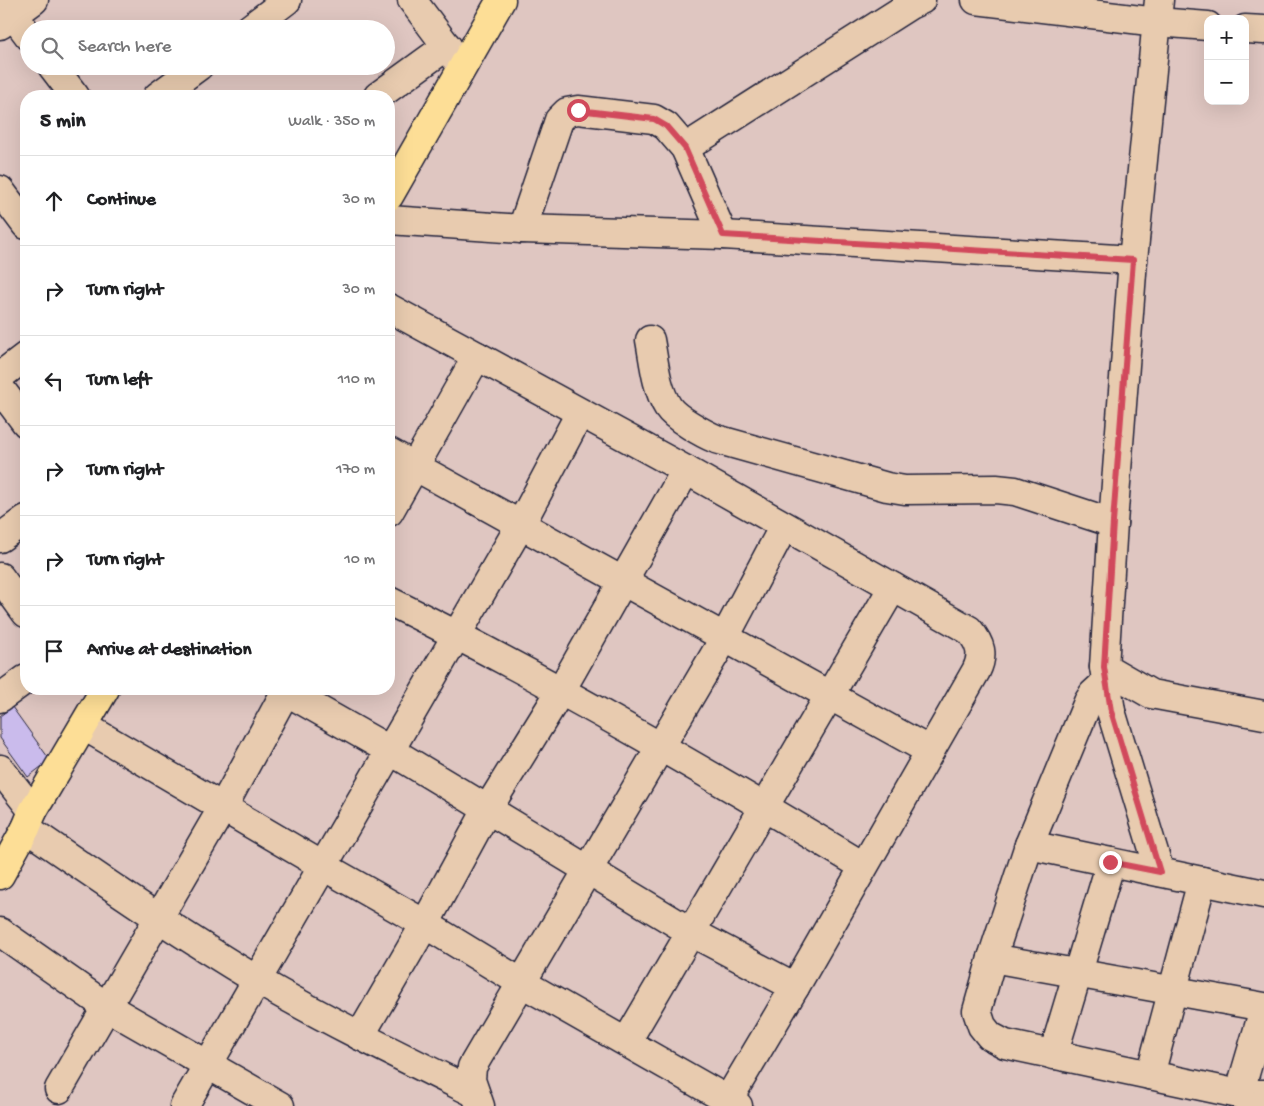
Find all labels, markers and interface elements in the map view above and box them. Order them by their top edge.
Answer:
map controls [1204,15,1249,105]
button: + [1204,15,1249,60]
search box [20,20,395,75]
icon: search [38,34,66,62]
text: Search here [78,36,172,59]
button: − [1204,60,1249,105]
route start [567,99,590,122]
text: 5 min [40,110,85,135]
text: Walk · 350 m [288,113,375,132]
icon: ahead [40,187,68,215]
text: Continue [87,189,156,212]
text: 30 m [342,191,375,210]
icon: right [40,277,68,305]
text: Turn right [87,279,163,302]
text: 30 m [342,281,375,300]
icon: left [40,367,68,395]
text: Turn left [87,369,151,392]
text: 110 m [338,371,375,390]
icon: right [40,457,68,485]
text: Turn right [87,459,163,482]
text: 170 m [336,461,375,480]
icon: right [40,547,68,575]
text: Turn right [87,549,163,572]
text: 10 m [344,551,375,570]
icon: arrive [40,637,68,665]
text: Arrive at destination [87,639,251,662]
route end [1099,851,1122,874]

